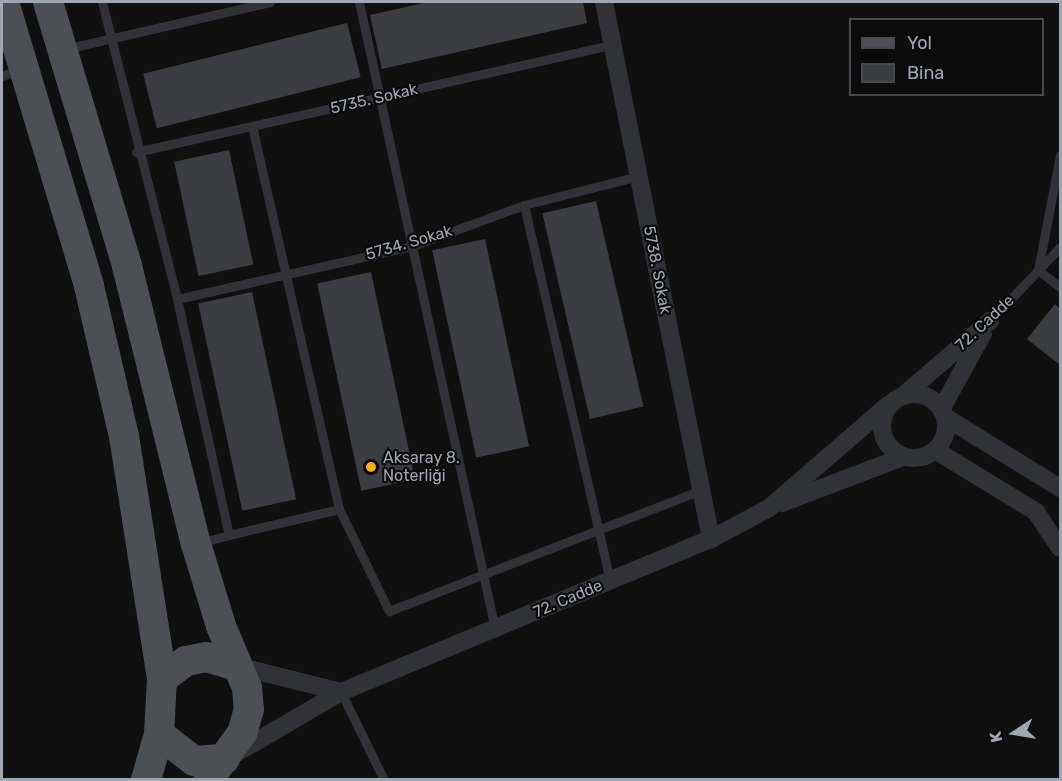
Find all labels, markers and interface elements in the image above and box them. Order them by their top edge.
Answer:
legend [849,18,1044,96]
text: Yol [907,32,932,54]
text: Bina [907,62,944,84]
street label: 5735. Sokak [329,80,419,118]
street label: 5734. Sokak [363,221,455,265]
street label: 5738. Sokak [639,224,675,316]
street label: 72. Cadde [952,291,1018,355]
place label: Aksaray 8. Noterliği [383,448,460,486]
marker: Aksaray 8. Noterliği [364,460,378,474]
street label: 72. Cadde [531,576,605,622]
north arrow [984,703,1044,763]
text: K [986,730,1006,744]

